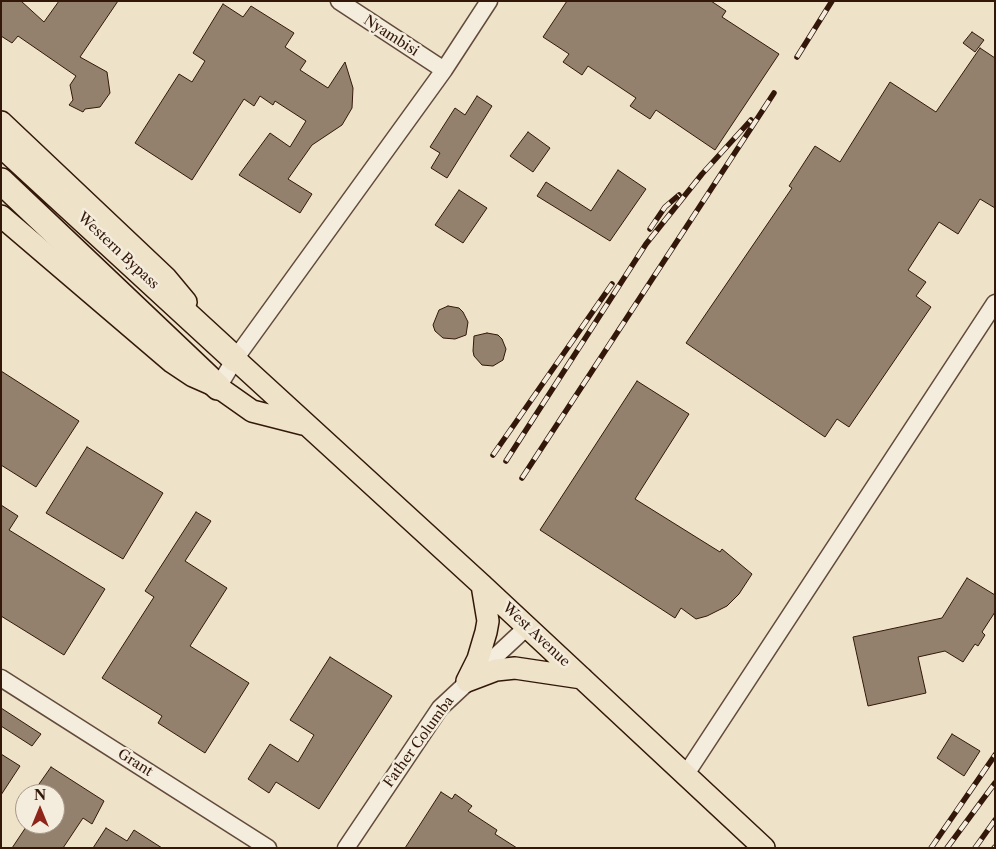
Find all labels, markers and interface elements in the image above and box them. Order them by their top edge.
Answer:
street label: Nyambisi [360,12,422,60]
street label: Western Bypass [74,209,162,293]
street label: West Avenue [499,599,573,671]
street label: Father Columba [380,693,458,791]
street label: Grant [114,746,156,780]
north arrow [15,784,65,834]
text: N [34,786,46,804]

